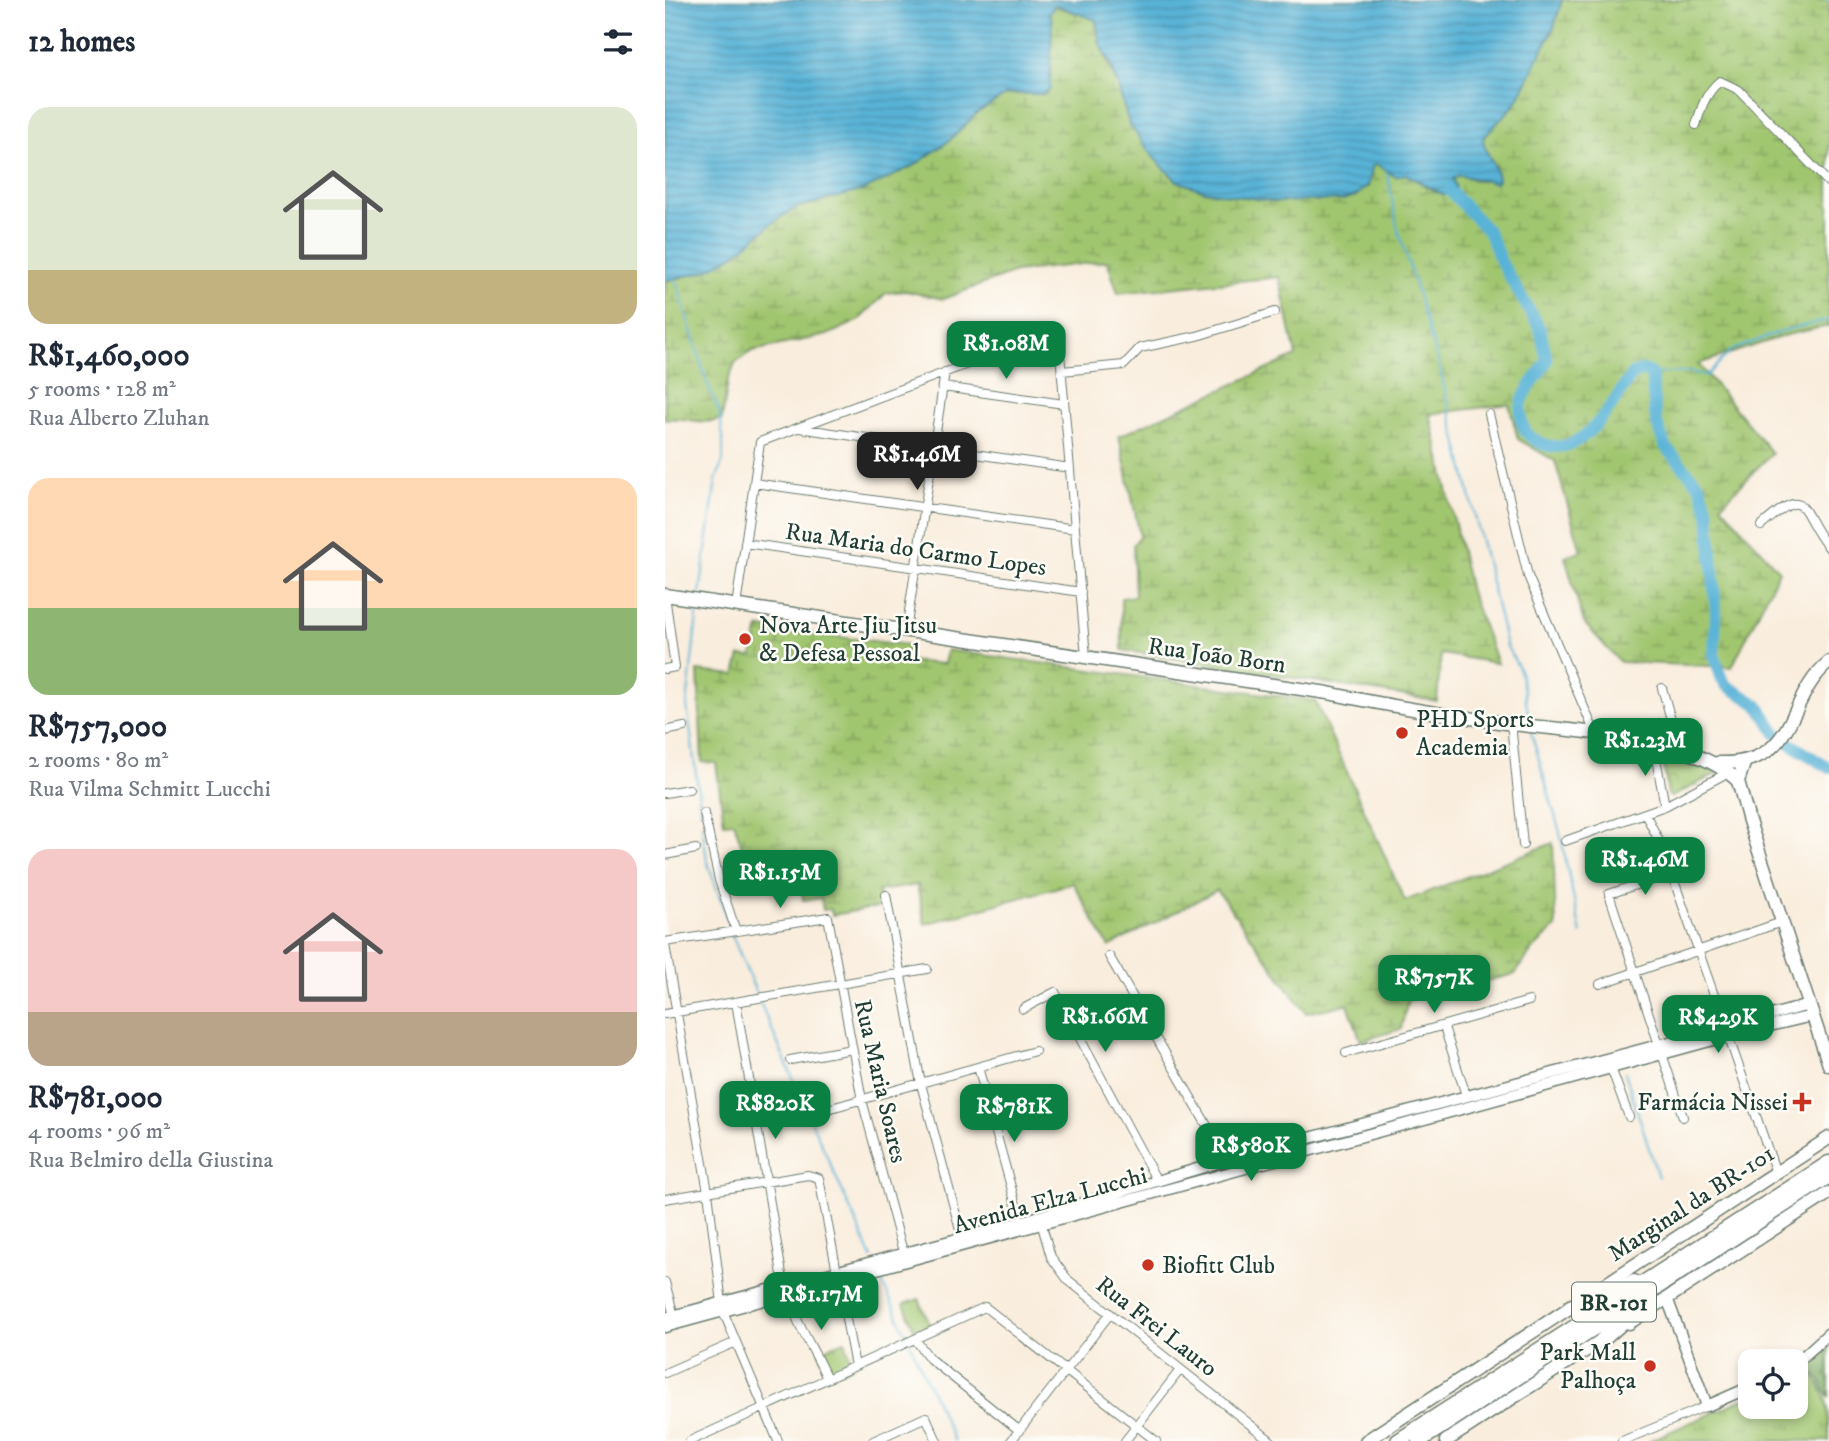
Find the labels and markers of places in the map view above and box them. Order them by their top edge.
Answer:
pin: R$1.08M [941,322,1071,381]
pin: R$1.46M [852,433,982,492]
place label: Nova Arte Jiu Jitsu & Defesa Pessoal [759,611,937,669]
marker: Nova Arte Jiu Jitsu & Defesa Pessoal [737,631,753,647]
place label: PHD Sports Academia [1416,705,1534,763]
pin: R$1.23M [1580,718,1710,778]
marker: PHD Sports Academia [1394,725,1410,741]
pin: R$1.46M [1580,838,1710,897]
pin: R$1.15M [715,850,845,910]
pin: R$757K [1377,956,1491,1015]
pin: R$1.66M [1040,995,1170,1054]
pin: R$429K [1661,996,1775,1055]
pin: R$820K [718,1082,832,1141]
pin: R$781K [957,1084,1071,1144]
place label: Farmácia Nissei [1637,1088,1788,1118]
marker: Farmácia Nissei [1794,1094,1810,1110]
pin: R$580K [1194,1124,1308,1183]
place label: Biofitt Club [1162,1251,1275,1281]
marker: Biofitt Club [1140,1257,1156,1273]
pin: R$1.17M [756,1272,886,1332]
place label: Park Mall Palhoça [1539,1338,1637,1396]
marker: Park Mall Palhoça [1642,1358,1658,1374]

